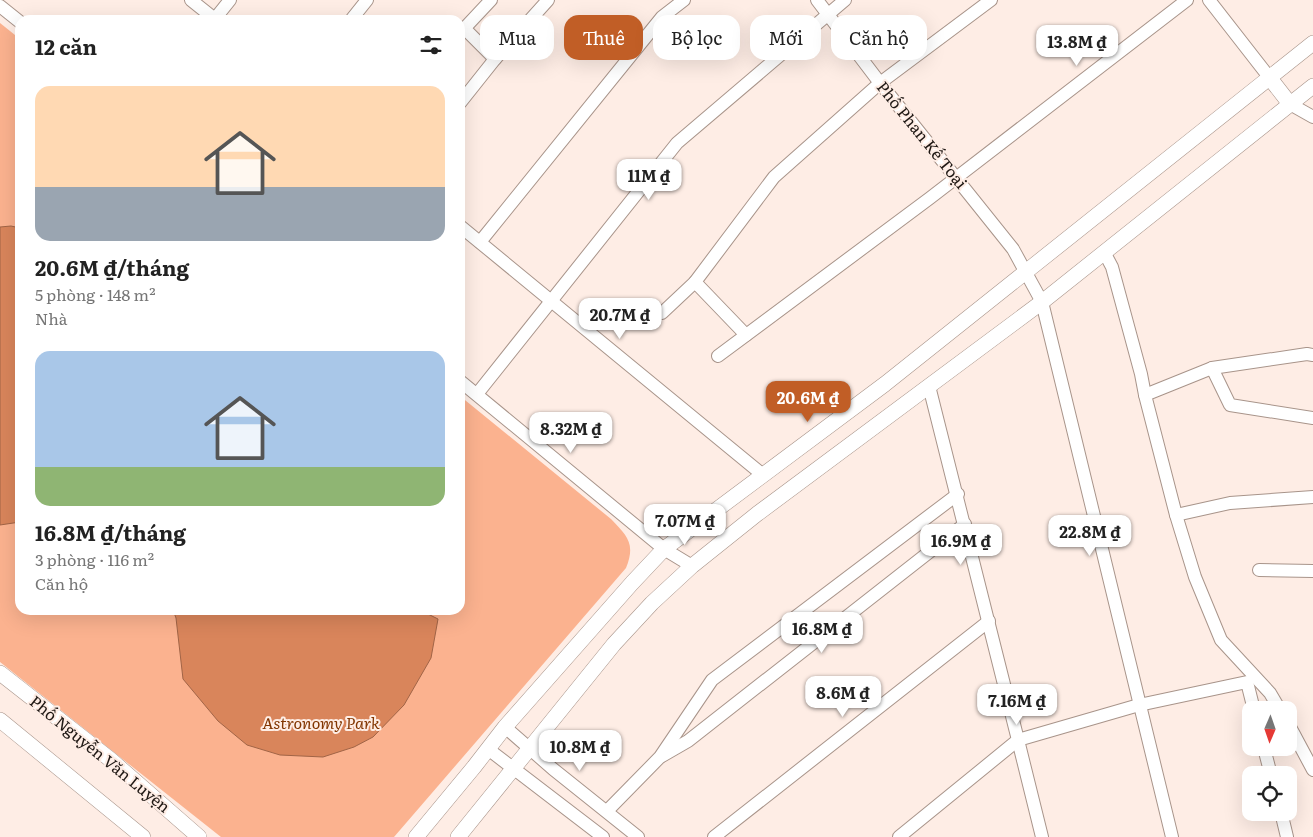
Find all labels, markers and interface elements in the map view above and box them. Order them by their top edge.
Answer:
chip: Mua [480,15,554,60]
chip: Thuê [564,15,643,60]
chip: Bộ lọc [653,15,740,60]
chip: Mới [750,15,821,60]
chip: Căn hộ [831,15,927,60]
pin: 13.8M ₫ [1031,24,1123,67]
text: 13.8M ₫ [1047,29,1107,53]
text: 12 căn [35,30,97,61]
icon: filters [417,31,445,59]
street label: Phố Phan Kế Toại [872,75,974,193]
icon: home [195,118,285,208]
pin: 11M ₫ [614,158,684,201]
text: 11M ₫ [628,163,670,187]
text: 20.6M ₫/tháng [35,251,189,282]
text: 5 phòng · 148 m² [35,282,156,306]
pin: 20.7M ₫ [574,298,666,340]
text: 20.7M ₫ [590,302,650,326]
text: Nhà [35,306,67,330]
pin: 20.6M ₫ [762,380,854,423]
icon: home [195,383,285,473]
text: 20.6M ₫ [777,385,839,409]
pin: 8.32M ₫ [525,412,617,454]
text: 8.32M ₫ [540,416,602,440]
pin: 7.07M ₫ [639,504,731,546]
text: 7.07M ₫ [655,508,715,532]
pin: 22.8M ₫ [1044,514,1136,557]
text: 16.8M ₫/tháng [35,516,186,547]
text: 22.8M ₫ [1059,519,1121,543]
pin: 16.9M ₫ [915,524,1007,566]
text: 16.9M ₫ [931,528,991,552]
text: 3 phòng · 116 m² [35,547,154,571]
text: Căn hộ [35,571,88,595]
pin: 16.8M ₫ [776,612,868,654]
text: 16.8M ₫ [792,616,852,640]
pin: 8.6M ₫ [802,676,884,718]
text: 8.6M ₫ [816,680,870,704]
pin: 7.16M ₫ [971,684,1063,726]
text: 7.16M ₫ [988,688,1046,712]
street label: Phố Nguyễn Văn Luyện [25,689,177,818]
north arrow [1242,701,1298,756]
map controls [1242,701,1297,821]
park label: Astronomy Park [262,710,380,734]
pin: 10.8M ₫ [534,730,626,772]
text: 10.8M ₫ [550,734,610,758]
button: locate [1242,766,1297,821]

